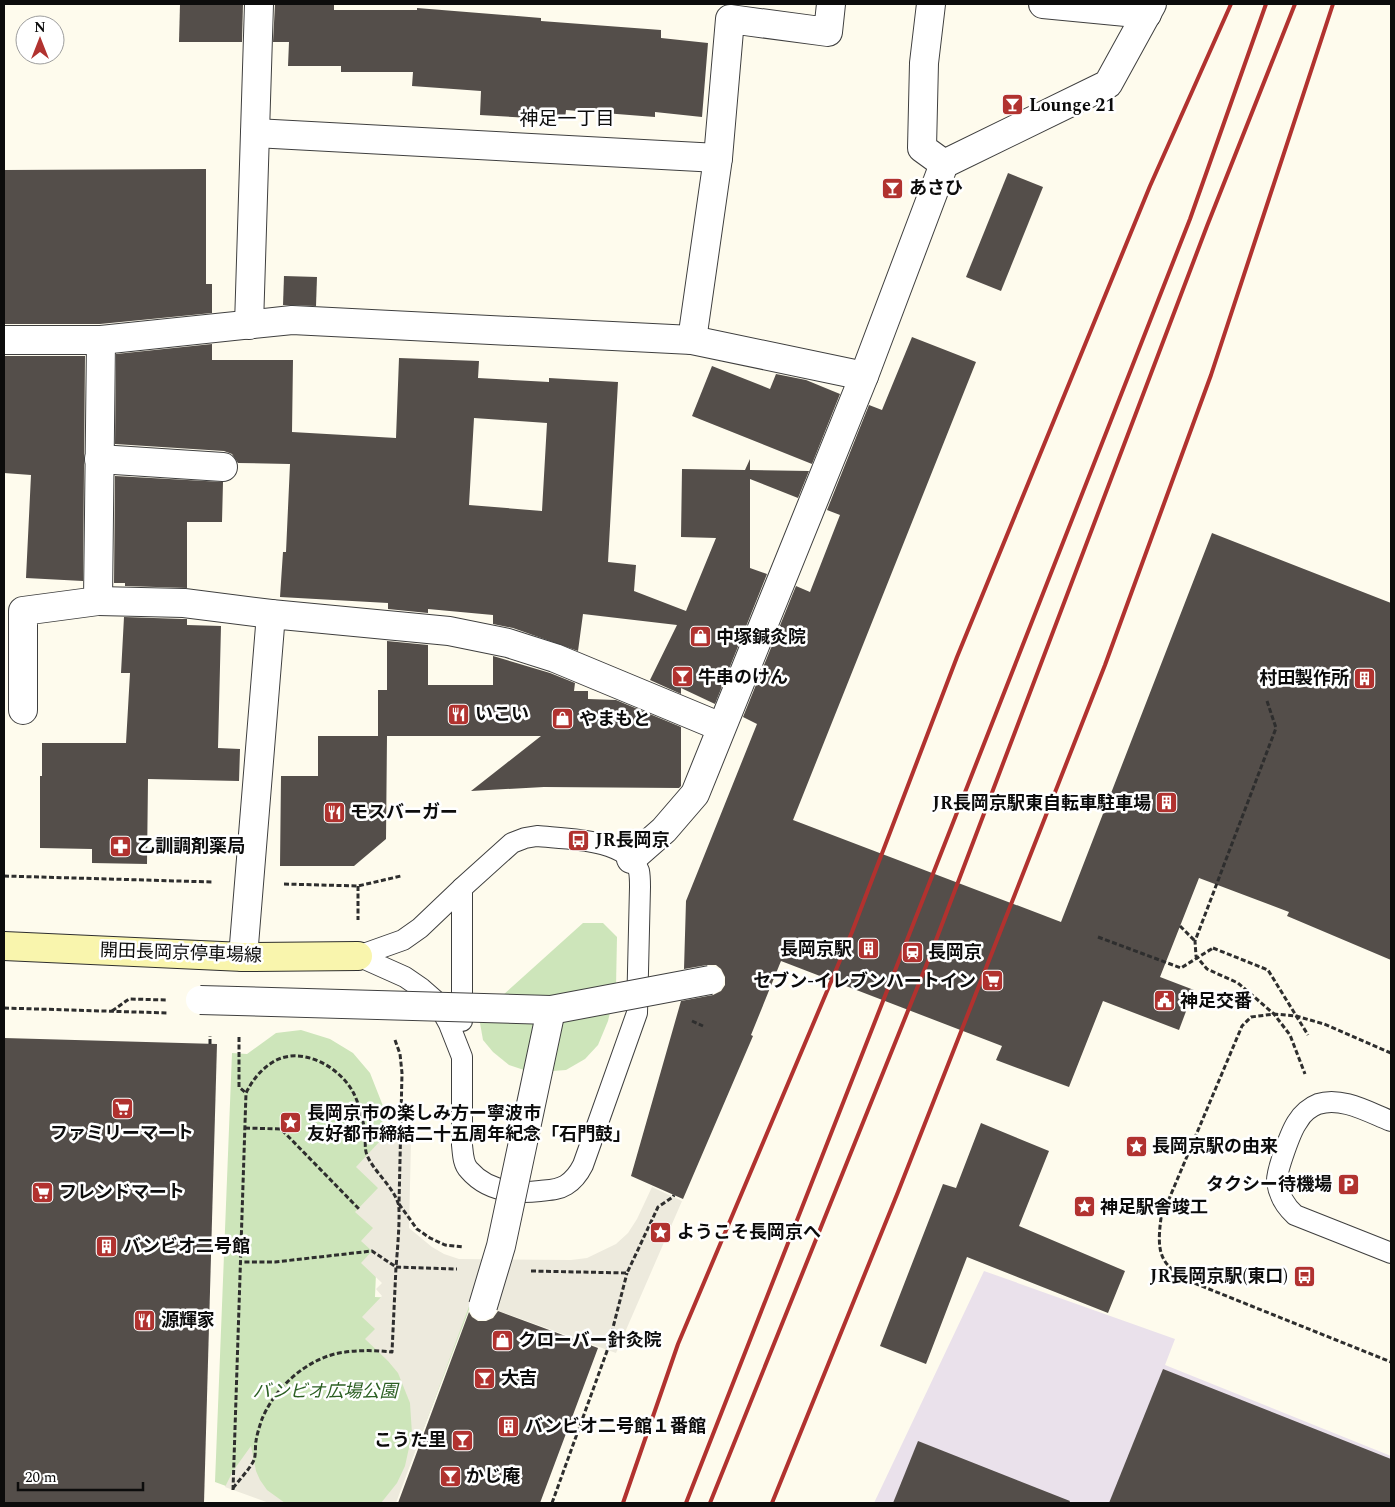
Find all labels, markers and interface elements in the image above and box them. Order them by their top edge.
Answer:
north arrow [15,15,65,65]
text: N [34,17,46,38]
place label: Lounge 21 [1029,92,1116,119]
bar icon: Lounge 21 [1001,93,1025,117]
district label: 神足一丁目 [519,105,615,134]
place label: あさひ [909,175,963,202]
bar icon: あさひ [881,176,905,200]
place label: 中塚鍼灸院 [716,624,806,651]
shop icon: 中塚鍼灸院 [688,625,712,649]
place label: 牛串のけん [698,664,788,691]
bar icon: 牛串のけん [670,665,694,689]
place label: 村田製作所 [1259,665,1349,692]
building icon: 村田製作所 [1353,666,1377,690]
place label: いこい [475,701,529,728]
restaurant icon: いこい [447,702,471,726]
place label: やまもと [579,706,651,733]
shop icon: やまもと [551,707,575,731]
place label: JR長岡京駅東自転車駐車場 [932,790,1151,817]
building icon: JR長岡京駅東自転車駐車場 [1155,791,1179,815]
place label: モスバーガー [350,799,458,826]
restaurant icon: モスバーガー [322,800,346,824]
place label: JR長岡京 [595,827,670,854]
bus stop icon: JR長岡京 [567,828,591,852]
place label: 乙訓調剤薬局 [137,833,245,860]
pharmacy icon: 乙訓調剤薬局 [109,834,133,858]
place label: 長岡京駅 [780,936,852,963]
street label: 開田長岡京停車場線 [100,937,262,969]
building icon: 長岡京駅 [856,937,880,961]
place label: 長岡京 [928,939,982,966]
station icon: 長岡京 [900,940,924,964]
place label: セブン-イレブンハートイン [753,968,976,995]
supermarket icon: セブン-イレブンハートイン [980,969,1004,993]
place label: 神足交番 [1180,988,1252,1015]
public building icon: 神足交番 [1152,989,1176,1013]
supermarket icon: ファミリーマート [110,1096,134,1120]
place label: 長岡京市の楽しみ方ー寧波市 友好都市締結二十五周年紀念「石門鼓」 [307,1100,631,1148]
place icon: 長岡京市の楽しみ方ー寧波市 友好都市締結二十五周年紀念「石門鼓」 [279,1111,303,1135]
place label: ファミリーマート [50,1120,194,1147]
place label: 長岡京駅の由来 [1152,1133,1278,1160]
place icon: 長岡京駅の由来 [1124,1134,1148,1158]
place label: タクシー待機場 [1206,1171,1332,1198]
parking icon: タクシー待機場 [1336,1172,1360,1196]
place label: フレンドマート [59,1179,185,1206]
supermarket icon: フレンドマート [31,1180,55,1204]
place label: 神足駅舎竣工 [1100,1194,1208,1221]
place icon: 神足駅舎竣工 [1072,1195,1096,1219]
place label: ようこそ長岡京へ [677,1219,821,1246]
place icon: ようこそ長岡京へ [649,1220,673,1244]
place label: バンビオ二号館 [123,1233,250,1260]
building icon: バンビオ二号館 [95,1234,119,1258]
place label: JR長岡京駅(東口) [1150,1263,1288,1290]
bus stop icon: JR長岡京駅(東口) [1292,1264,1316,1288]
place label: 源輝家 [161,1307,215,1334]
restaurant icon: 源輝家 [133,1308,157,1332]
place label: クローバー針灸院 [518,1327,662,1354]
shop icon: クローバー針灸院 [490,1328,514,1352]
place label: 大吉 [501,1365,537,1392]
bar icon: 大吉 [473,1366,497,1390]
park label: バンビオ広場公園 [253,1378,400,1405]
place label: バンビオ二号館１番館 [525,1413,706,1440]
building icon: バンビオ二号館１番館 [497,1414,521,1438]
place label: こうた里 [374,1427,446,1454]
bar icon: こうた里 [450,1428,474,1452]
scale bar [18,1460,142,1492]
place label: かじ庵 [466,1463,520,1490]
bar icon: かじ庵 [438,1464,462,1488]
text: 20 m [25,1466,57,1489]

